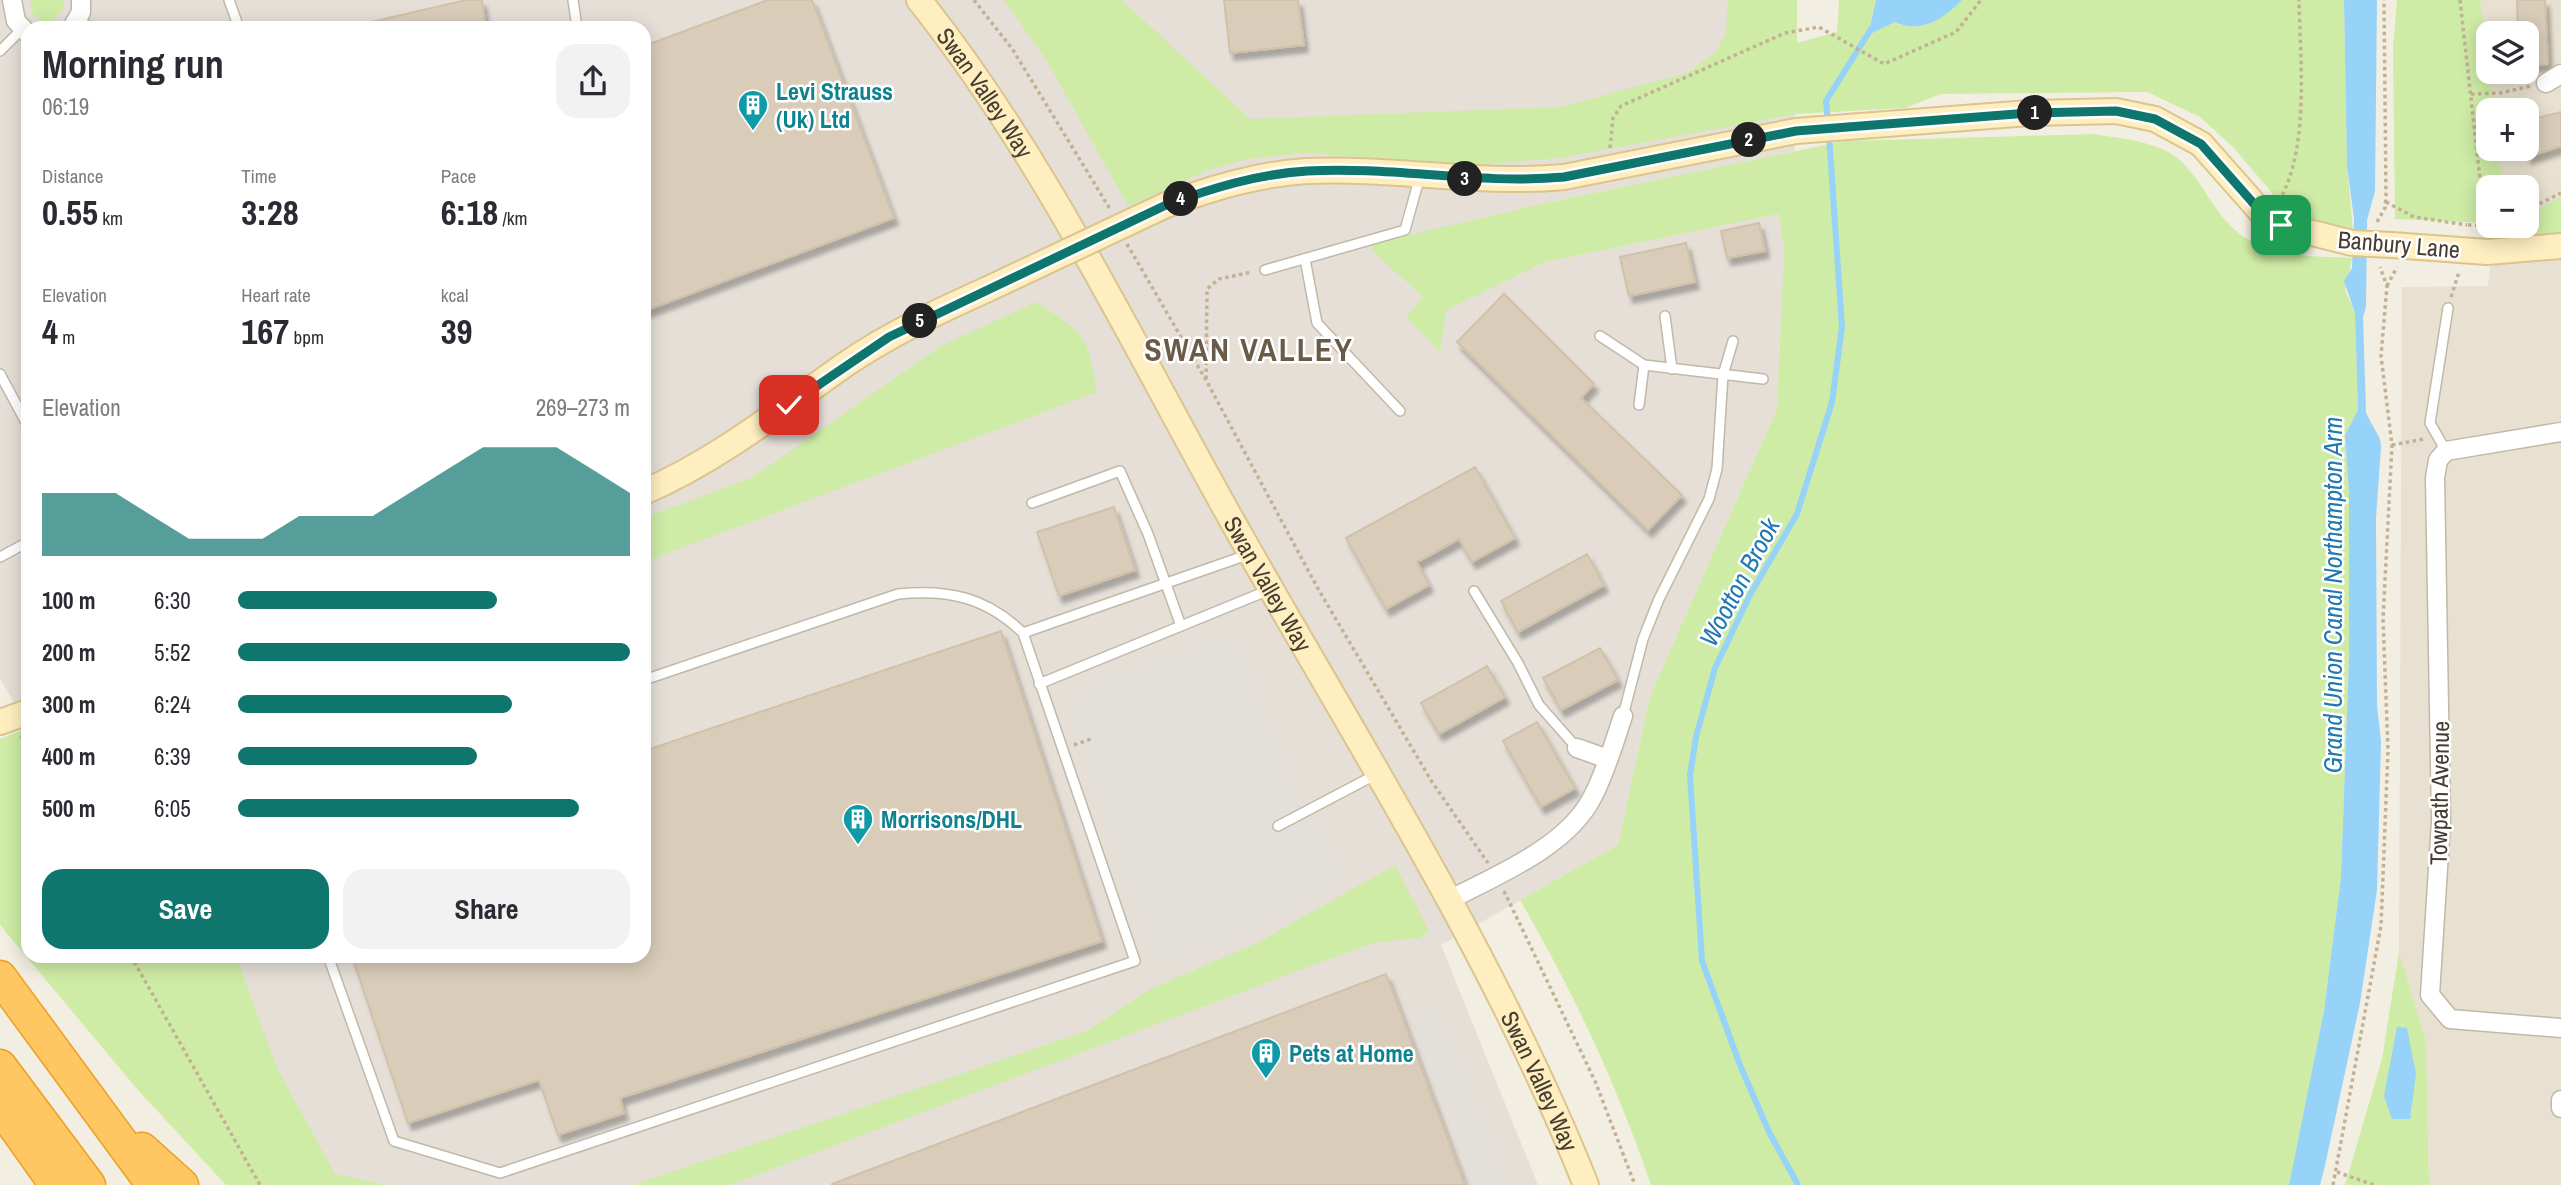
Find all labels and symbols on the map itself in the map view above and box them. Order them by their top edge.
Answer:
street label: Swan Valley Way [930,21,1041,164]
place label: Levi Strauss (Uk) Ltd [776,75,893,135]
building icon: Levi Strauss (Uk) Ltd [736,88,770,132]
pin: 1 [2018,96,2052,130]
pin: 2 [1732,122,1766,158]
pin: 3 [1448,162,1482,196]
pin: 4 [1164,182,1198,216]
pin [2251,195,2311,255]
street label: Banbury Lane [2337,223,2461,265]
pin: 5 [902,304,937,338]
district label: SWAN VALLEY [1144,328,1354,371]
pin [759,375,819,435]
water label: Grand Union Canal Northampton Arm [2315,417,2350,773]
street label: Swan Valley Way [1217,510,1320,657]
water label: Wootton Brook [1691,511,1788,652]
street label: Towpath Avenue [2422,721,2456,865]
building icon: Morrisons/DHL [841,802,875,846]
place label: Morrisons/DHL [881,803,1022,835]
street label: Swan Valley Way [1494,1005,1586,1156]
building icon: Pets at Home [1249,1036,1283,1080]
place label: Pets at Home [1289,1037,1414,1069]

